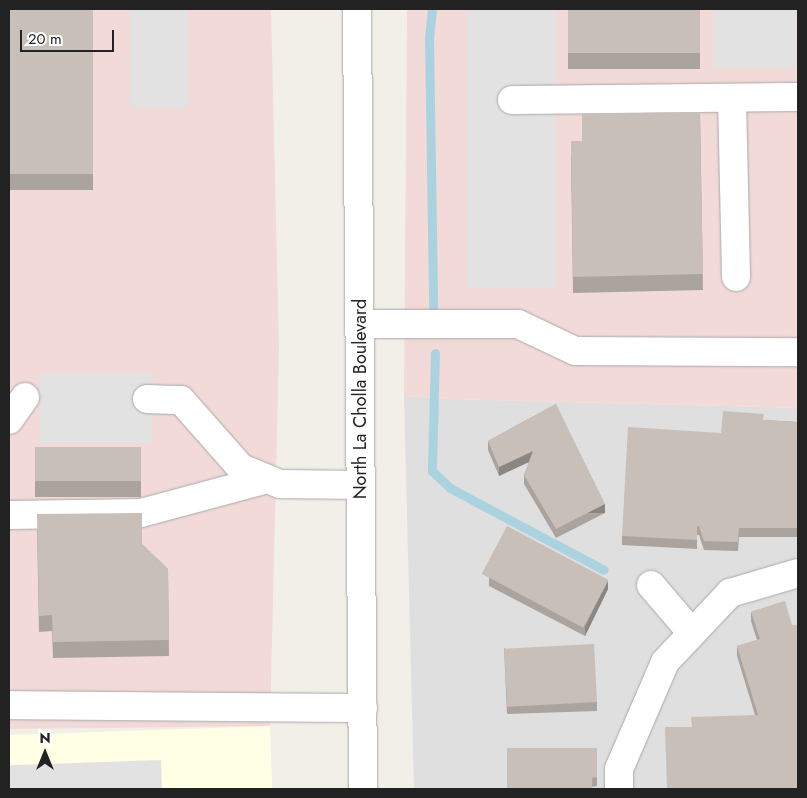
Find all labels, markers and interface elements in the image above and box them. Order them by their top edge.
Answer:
scale bar [22,20,116,52]
text: 20 m [28,28,62,50]
street label: North La Cholla Boulevard [349,299,371,499]
north arrow [20,728,70,778]
text: N [39,728,51,748]

